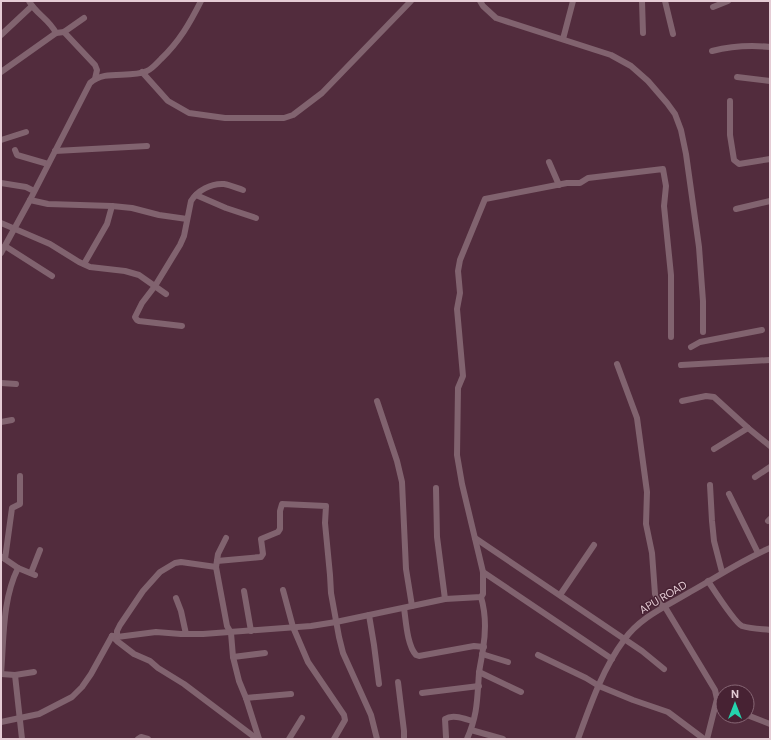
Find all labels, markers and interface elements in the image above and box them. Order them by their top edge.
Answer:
street label: APU ROAD [637,577,690,617]
north arrow [715,684,755,724]
text: N [731,687,739,701]

